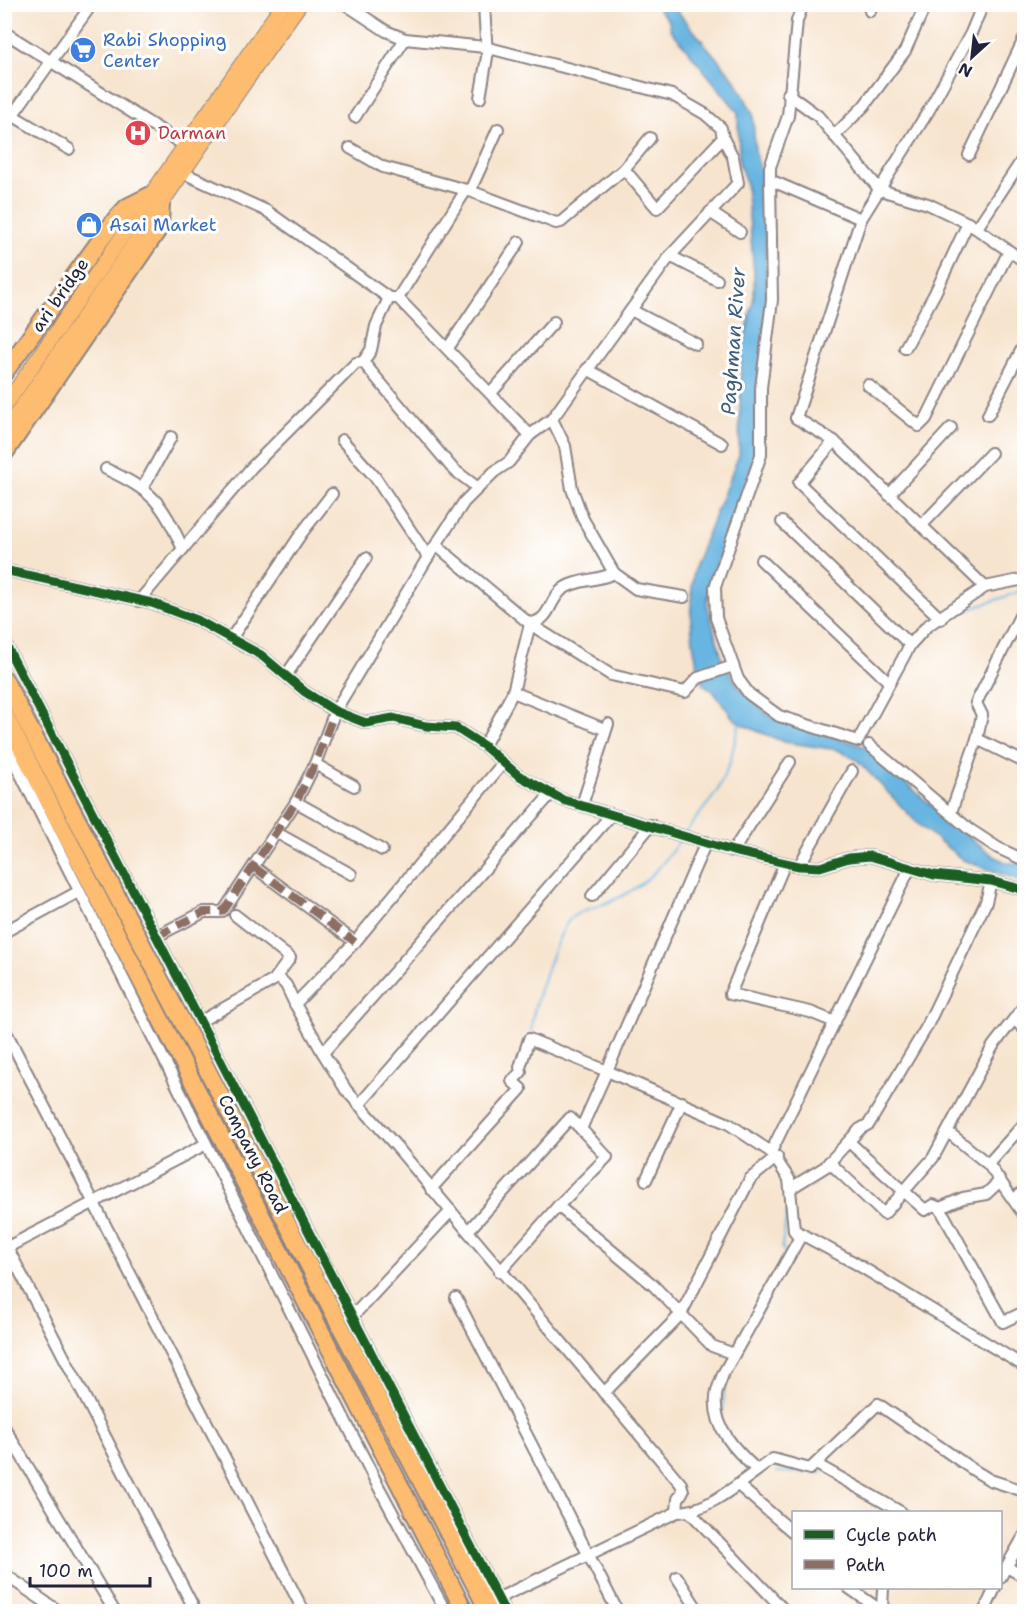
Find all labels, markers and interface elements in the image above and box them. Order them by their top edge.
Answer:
north arrow [942,27,1002,87]
place label: Rabi Shopping Center [103,28,227,73]
supermarket icon: Rabi Shopping Center [68,35,98,65]
text: N [955,58,976,82]
hospital icon: Darman [123,118,153,148]
place label: Darman [158,121,226,145]
shop icon: Asai Market [74,210,104,240]
place label: Asai Market [109,213,217,237]
street label: ari bridge [26,253,94,337]
water label: Paghman River [715,266,751,416]
street label: Company Road [213,1090,293,1218]
legend [792,1511,1002,1589]
text: Cycle path [846,1523,937,1547]
scale bar [30,1550,150,1588]
text: Path [846,1553,885,1577]
text: 100 m [39,1559,93,1583]

